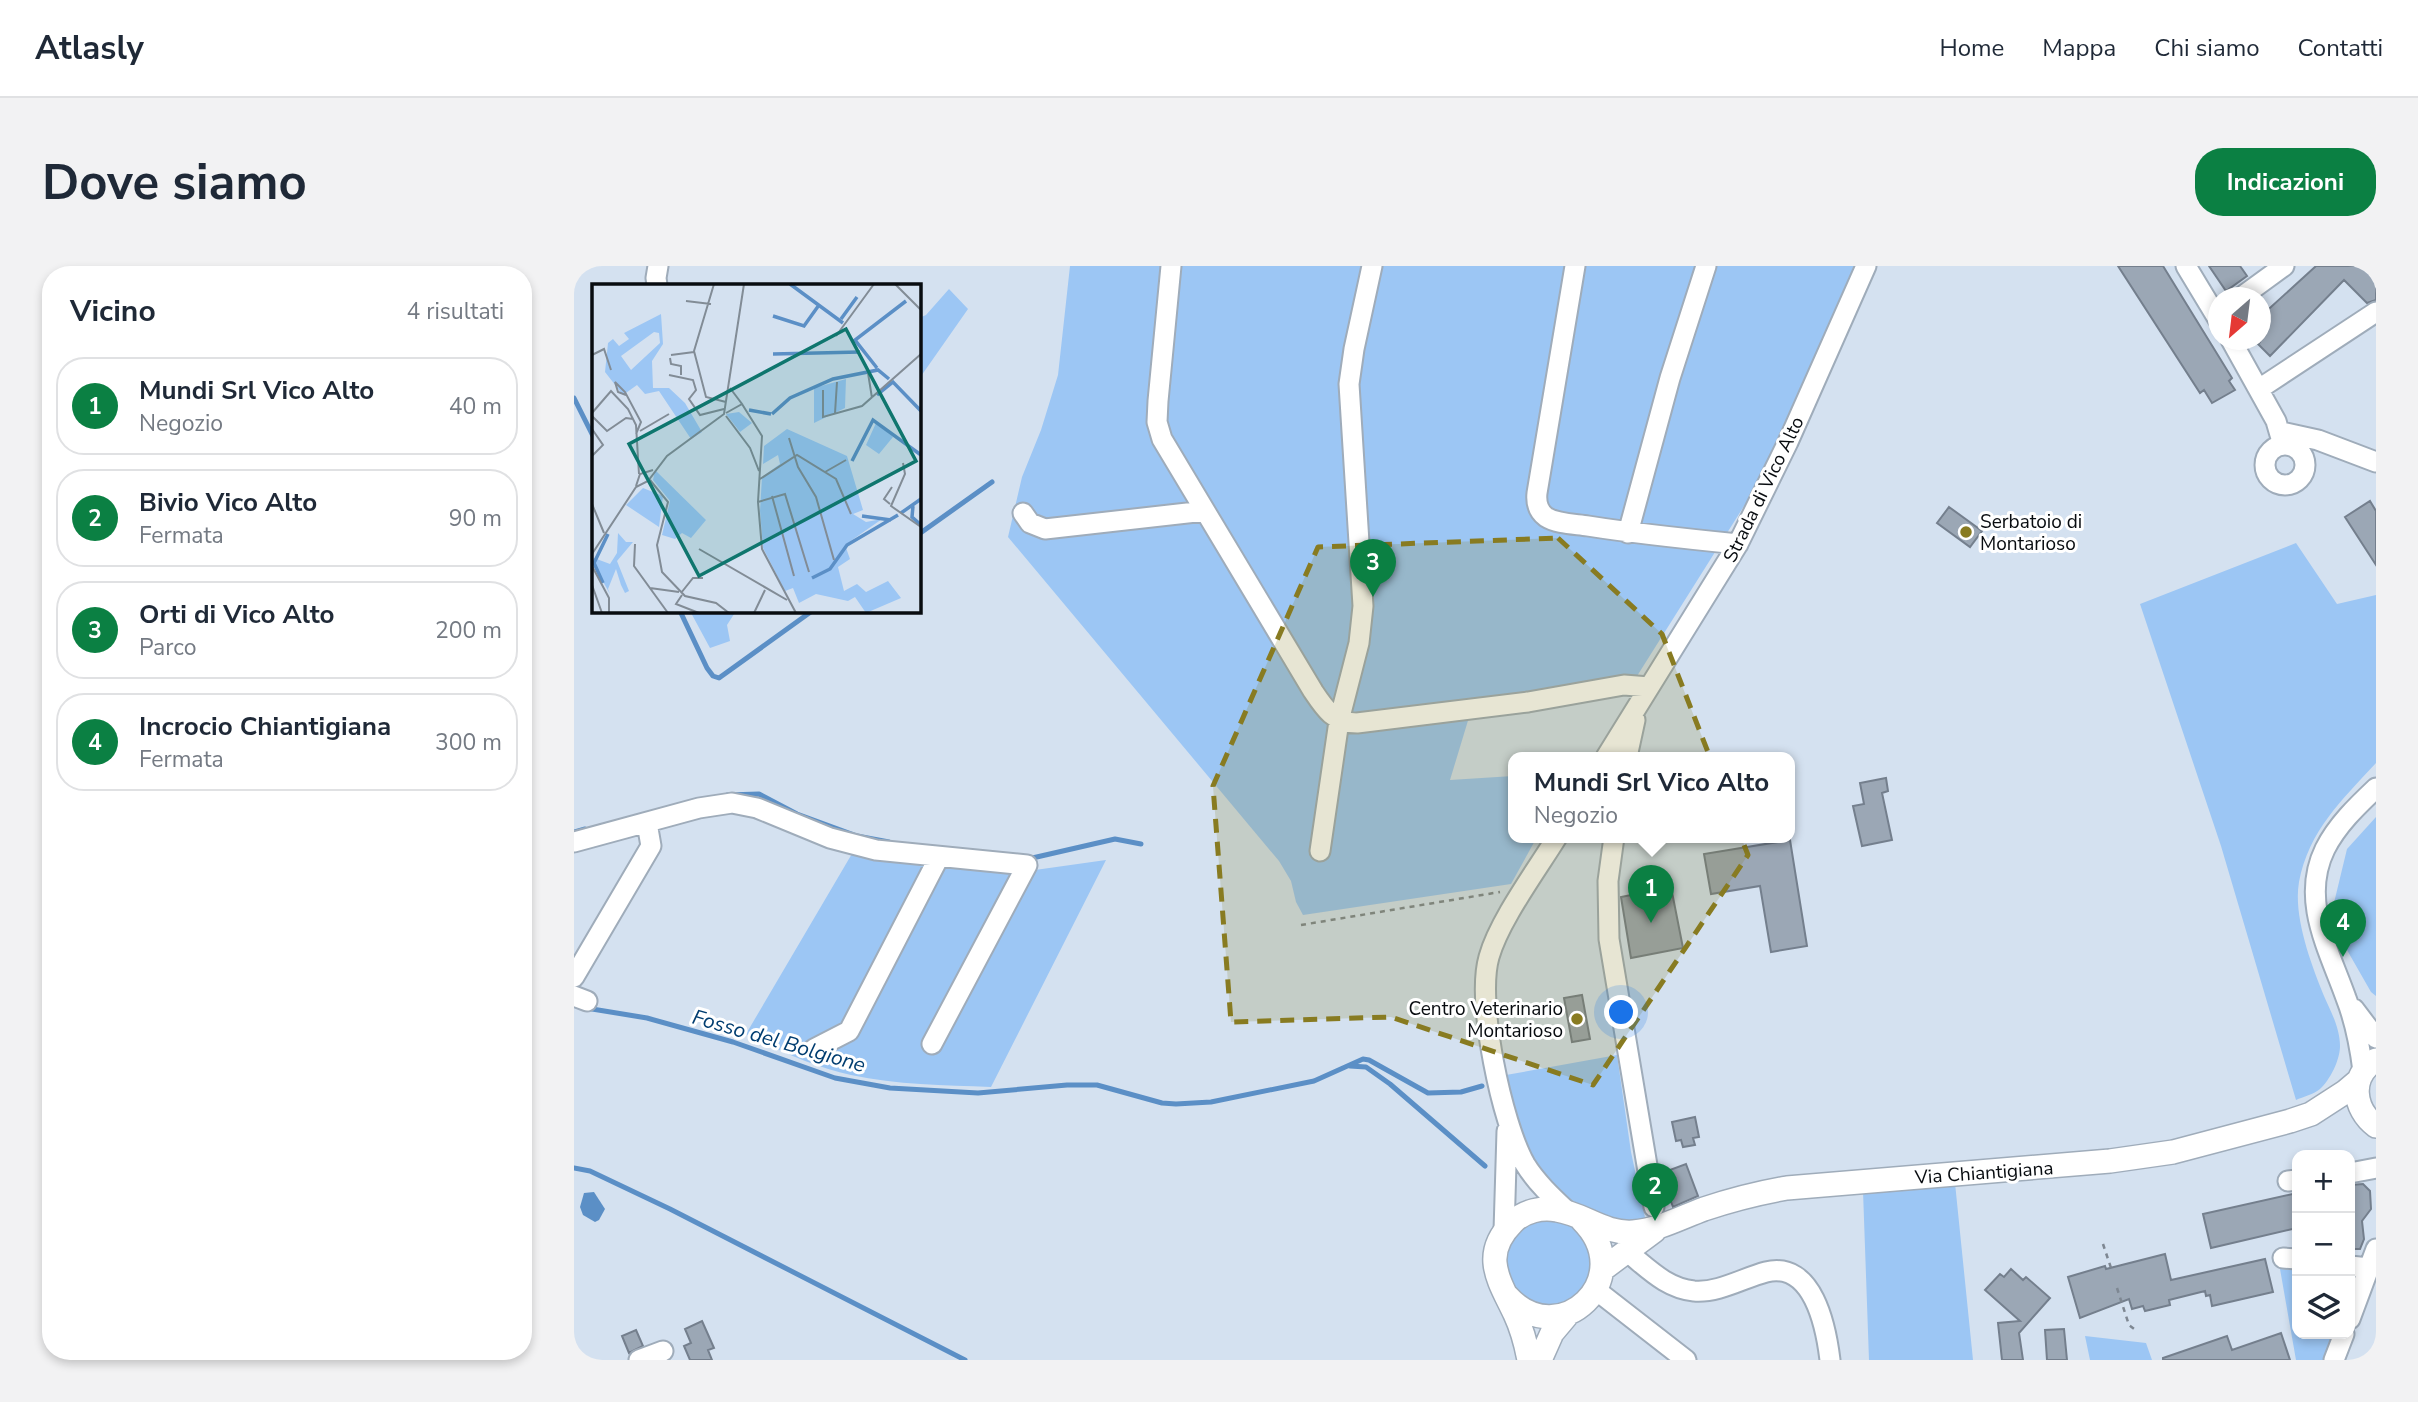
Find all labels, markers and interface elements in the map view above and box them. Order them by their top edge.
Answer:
text: Atlasly [35,26,144,71]
text: Home [1939,32,2004,64]
text: Mappa [2042,32,2116,64]
text: Chi siamo [2154,32,2260,64]
text: Contatti [2298,32,2383,64]
button: Indicazioni [2195,148,2376,216]
text: Dove siamo [42,149,307,216]
inset map [592,284,920,612]
north arrow [2208,287,2271,350]
text: Vicino [70,291,156,332]
text: 4 risultati [407,296,504,327]
text: Mundi Srl Vico Alto [139,373,374,408]
text: 1 [88,391,102,422]
text: 40 m [449,391,502,422]
text: Negozio [139,408,223,439]
street label: Strada di Vico Alto [1717,412,1811,567]
text: Bivio Vico Alto [139,485,317,520]
text: 2 [88,503,102,534]
text: 90 m [449,503,502,534]
place label: Serbatoio di Montarioso [1980,509,2082,557]
text: Fermata [139,520,224,551]
marker: Serbatoio di Montarioso [1958,524,1974,540]
pin: 3 [1350,539,1396,597]
text: Orti di Vico Alto [139,597,335,632]
text: 3 [88,615,102,646]
text: 200 m [435,615,502,646]
text: Parco [139,632,197,663]
text: Incrocio Chiantigiana [139,709,391,744]
text: 4 [88,727,102,758]
text: 300 m [435,727,502,758]
text: Fermata [139,744,224,775]
popup [1508,752,1795,843]
text: Mundi Srl Vico Alto [1534,765,1769,800]
text: Negozio [1534,800,1618,831]
pin: 1 [1628,865,1674,923]
pin: 4 [2320,899,2366,957]
your location [1604,995,1638,1029]
place label: Centro Veterinario Montarioso [1409,996,1563,1044]
water label: Fosso del Bolgione [689,1003,869,1079]
marker: Centro Veterinario Montarioso [1569,1011,1585,1027]
map controls [2292,1150,2355,1339]
button: + [2292,1150,2355,1213]
street label: Via Chiantigiana [1913,1155,2054,1191]
pin: 2 [1632,1163,1678,1221]
button: − [2292,1213,2355,1276]
button: layers [2292,1276,2355,1339]

